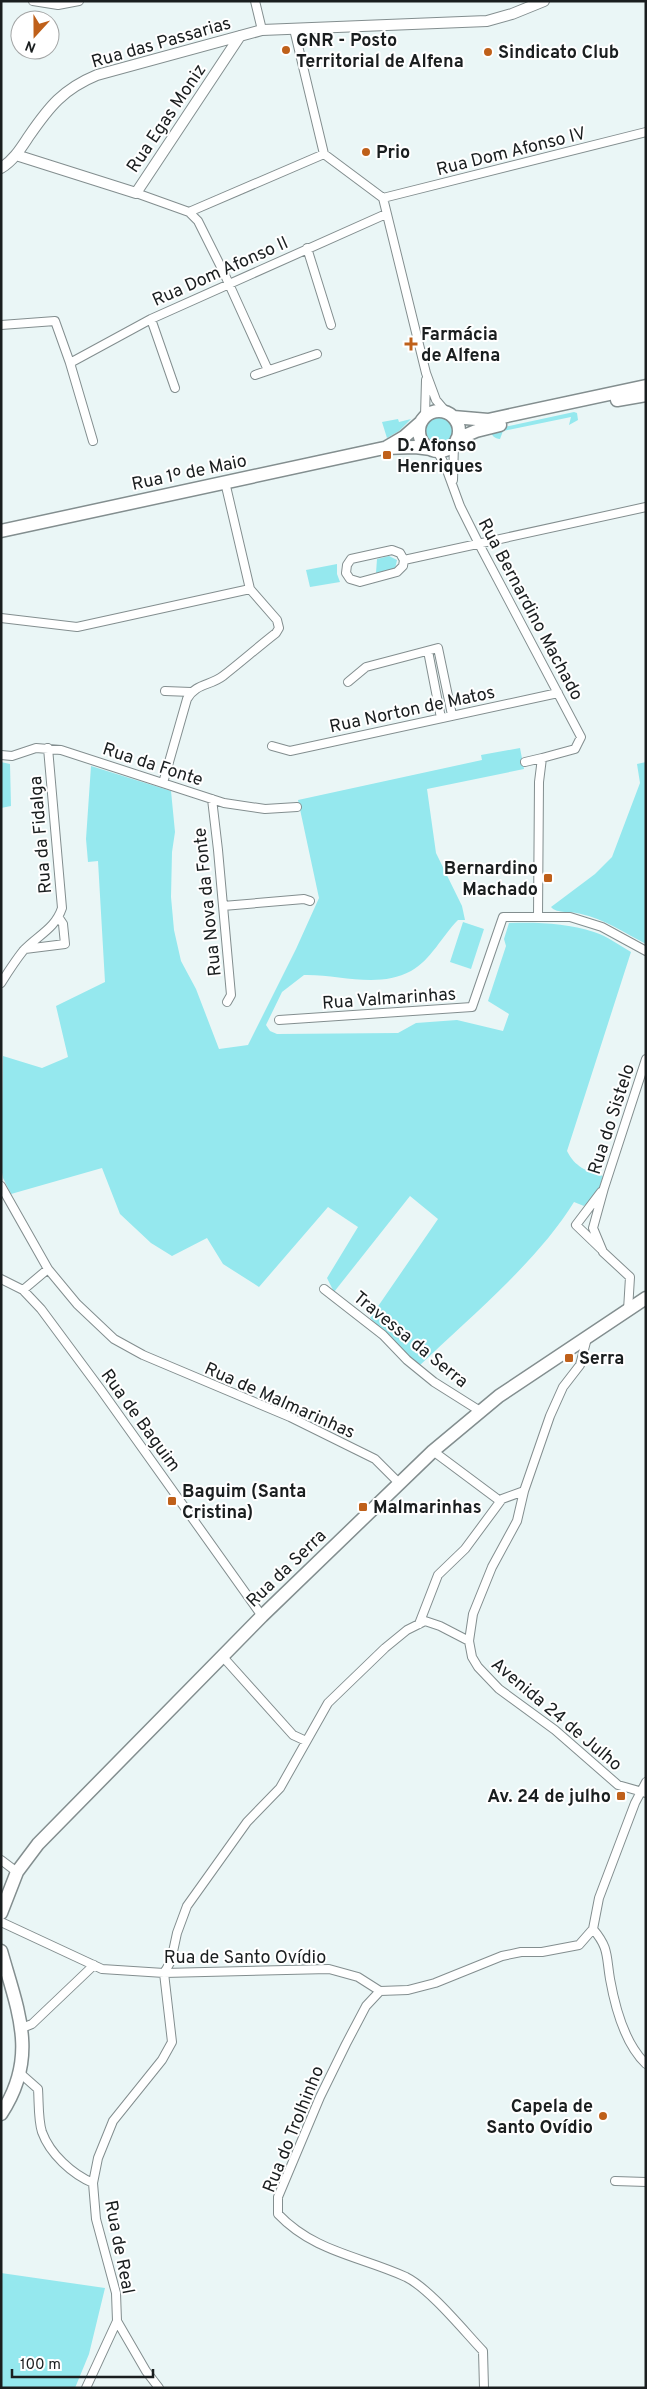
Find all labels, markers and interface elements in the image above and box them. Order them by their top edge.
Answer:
north arrow [10,10,60,60]
street label: Rua das Passarias [89,13,234,74]
place label: GNR - Posto Territorial de Alfena [296,30,464,74]
text: N [23,36,39,55]
place label: Sindicato Club [498,42,619,65]
marker: GNR - Posto Territorial de Alfena [280,44,292,56]
marker: Sindicato Club [482,46,494,58]
street label: Rua Egas Moniz [122,60,212,178]
street label: Rua Dom Afonso IV [434,123,589,182]
place label: Prio [376,142,410,165]
marker: Prio [360,146,372,158]
street label: Rua Dom Afonso II [149,232,292,313]
place label: Farmácia de Alfena [421,324,500,368]
marker: Farmácia de Alfena [405,338,417,350]
place label: D. Afonso Henriques [397,435,483,479]
marker: D. Afonso Henriques [381,449,393,461]
street label: Rua 1º de Maio [130,450,249,497]
street label: Rua Bernardino Machado [472,515,587,705]
street label: Rua Norton de Matos [327,682,497,739]
street label: Rua da Fonte [99,738,206,792]
street label: Rua da Fidalga [25,775,58,895]
street label: Rua Nova da Fonte [189,826,228,977]
place label: Bernardino Machado [444,858,538,902]
marker: Bernardino Machado [542,872,554,884]
street label: Rua Valmarinhas [321,983,457,1016]
street label: Rua do Sistelo [584,1061,641,1178]
street label: Travessa da Serra [348,1287,472,1394]
place label: Serra [579,1348,624,1371]
marker: Serra [563,1352,575,1364]
street label: Rua de Malmarinhas [200,1358,358,1445]
street label: Rua de Baguim [95,1365,185,1477]
place label: Baguim (Santa Cristina) [182,1481,306,1525]
marker: Baguim (Santa Cristina) [166,1495,178,1507]
place label: Malmarinhas [373,1497,482,1520]
marker: Malmarinhas [357,1501,369,1513]
street label: Rua da Serra [242,1525,332,1613]
street label: Avenida 24 de Julho [486,1654,626,1777]
place label: Av. 24 de julho [487,1786,611,1809]
marker: Av. 24 de julho [615,1790,627,1802]
street label: Rua de Santo Ovídio [164,1947,326,1970]
street label: Rua do Trolhinho [258,2063,330,2196]
place label: Capela de Santo Ovídio [486,2096,593,2140]
marker: Capela de Santo Ovídio [597,2110,609,2122]
street label: Rua de Real [98,2198,139,2296]
scale bar [12,2346,154,2378]
text: 100 m [20,2356,61,2375]

